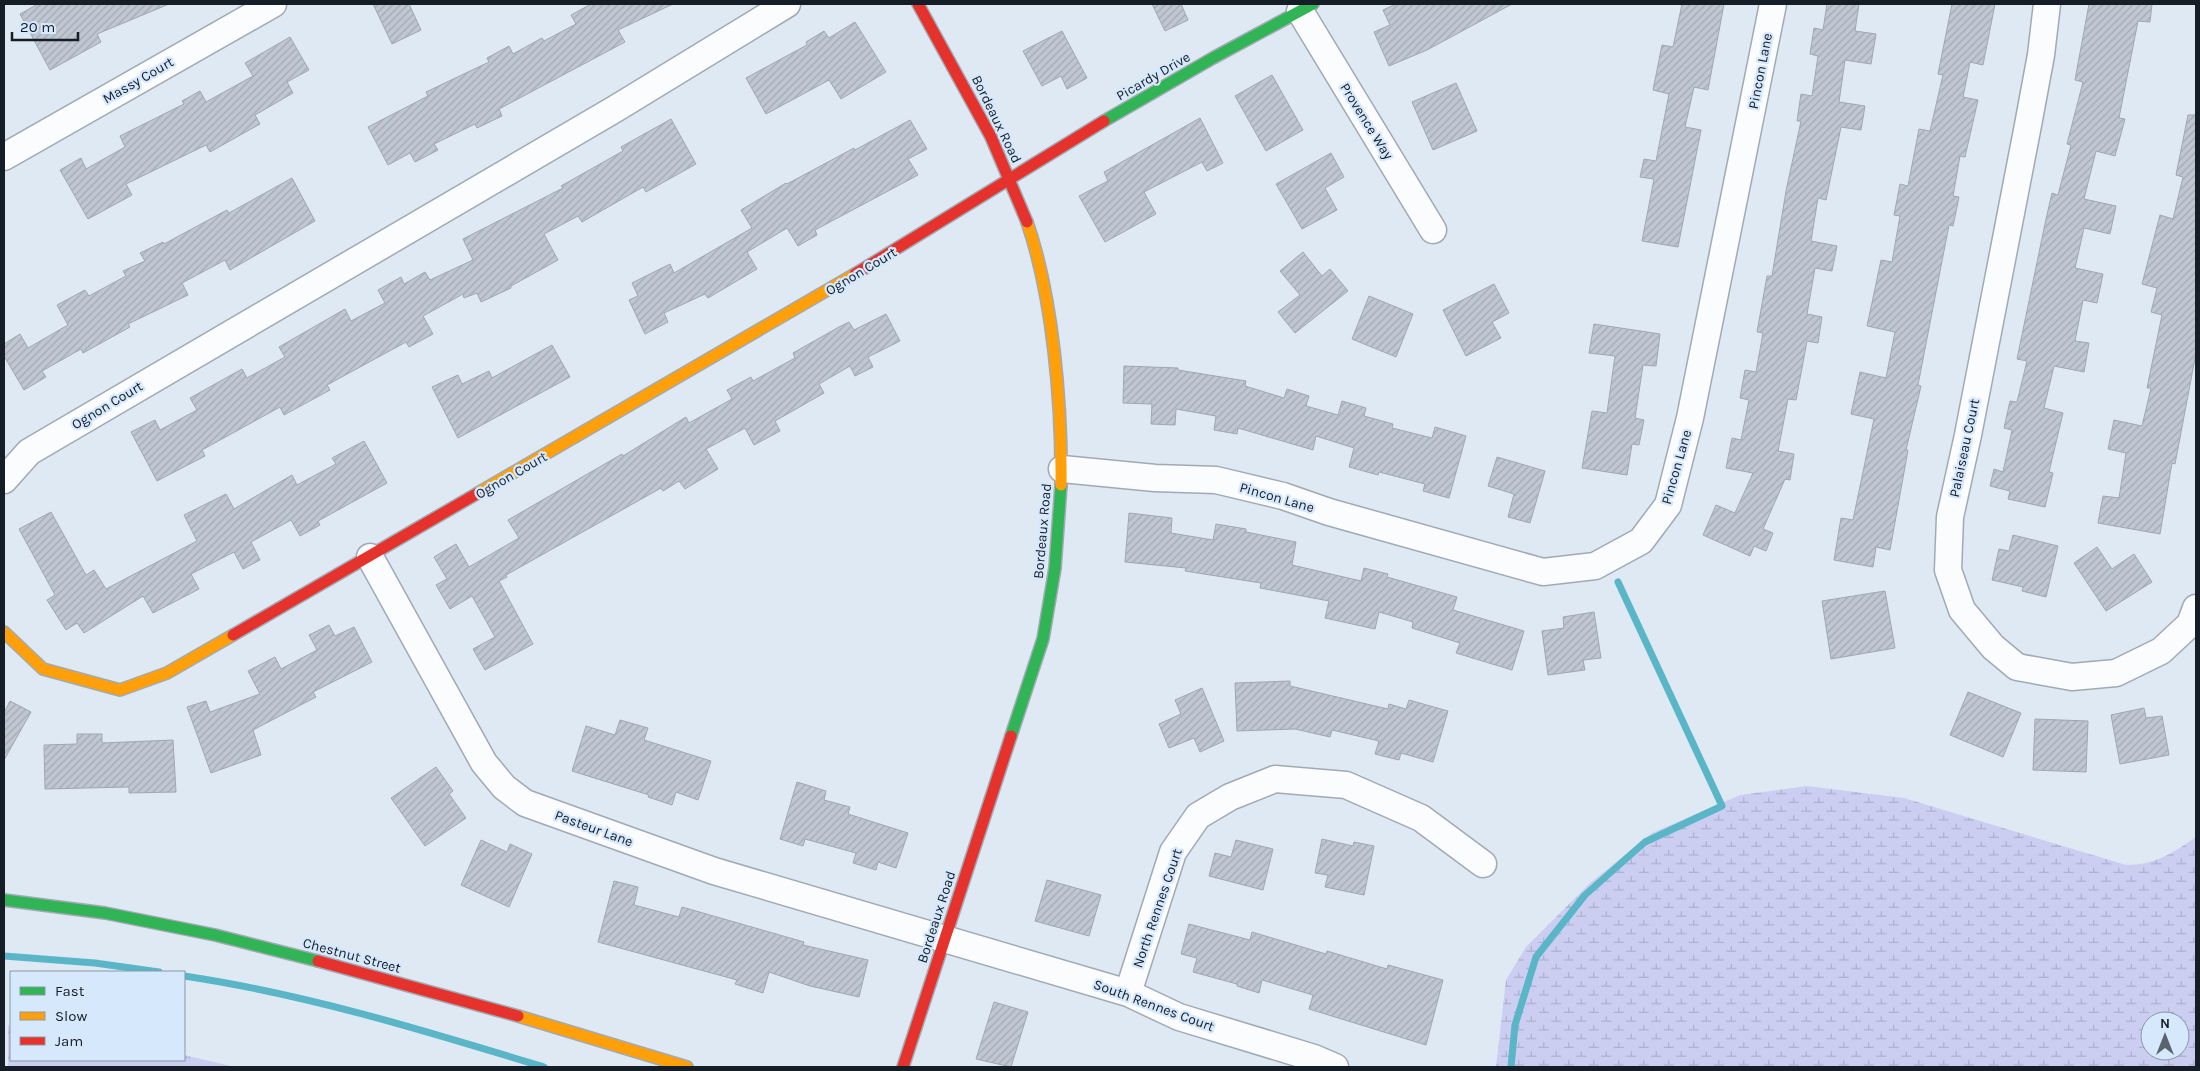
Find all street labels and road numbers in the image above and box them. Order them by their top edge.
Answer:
street label: Pincon Lane [1745,32,1776,110]
street label: Picardy Drive [1113,48,1193,104]
street label: Massy Court [100,53,177,108]
street label: Bordeaux Road [968,72,1025,166]
street label: Provence Way [1336,80,1397,163]
street label: Ognon Court [823,244,900,299]
street label: Ognon Court [69,378,146,433]
street label: Palaiseau Court [1946,397,1983,499]
street label: Pincon Lane [1658,428,1695,506]
street label: Ognon Court [472,448,550,503]
street label: Pincon Lane [1238,479,1316,516]
street label: Bordeaux Road [1030,483,1055,580]
street label: Pasteur Lane [552,806,635,850]
street label: North Rennes Court [1129,846,1186,970]
street label: Bordeaux Road [914,869,959,965]
street label: Chestnut Street [301,934,403,977]
street label: South Rennes Court [1091,976,1217,1035]

